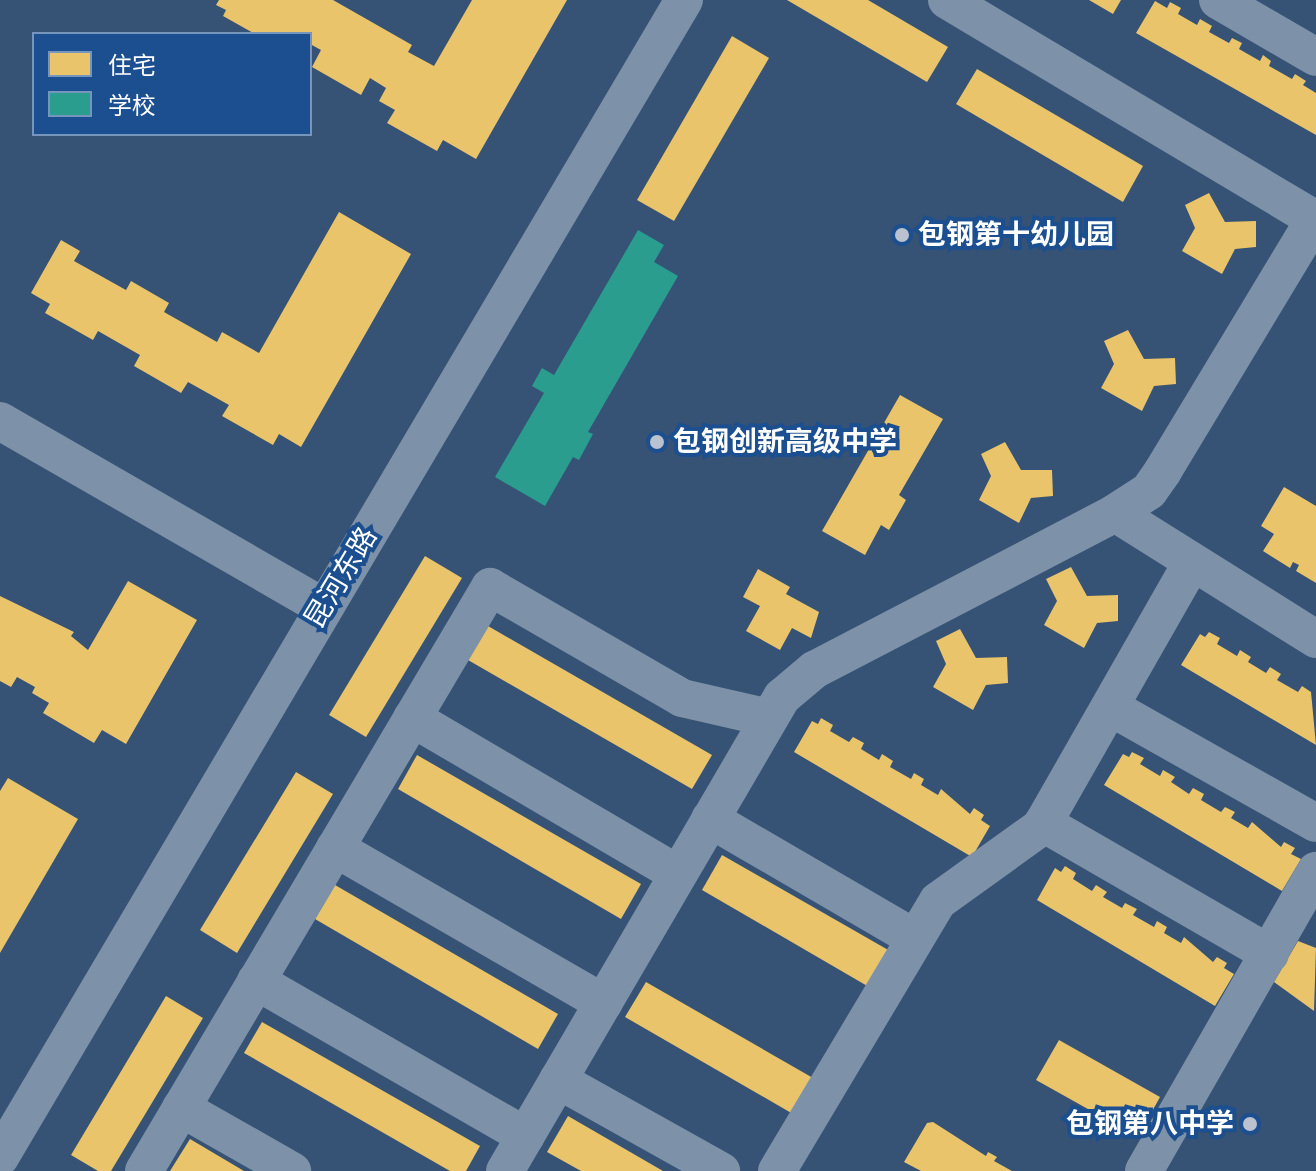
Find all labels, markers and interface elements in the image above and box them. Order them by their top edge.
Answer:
legend [32,32,312,136]
text: 住宅 [108,48,156,83]
text: 学校 [108,88,156,123]
place label: 包钢第十幼儿园 [918,218,1114,252]
marker: 包钢第十幼儿园 [893,226,911,244]
place label: 包钢创新高级中学 [673,425,897,459]
marker: 包钢创新高级中学 [648,433,666,451]
street label: 昆河东路 [298,521,384,635]
place label: 包钢第八中学 [1066,1107,1234,1141]
marker: 包钢第八中学 [1241,1115,1259,1133]

